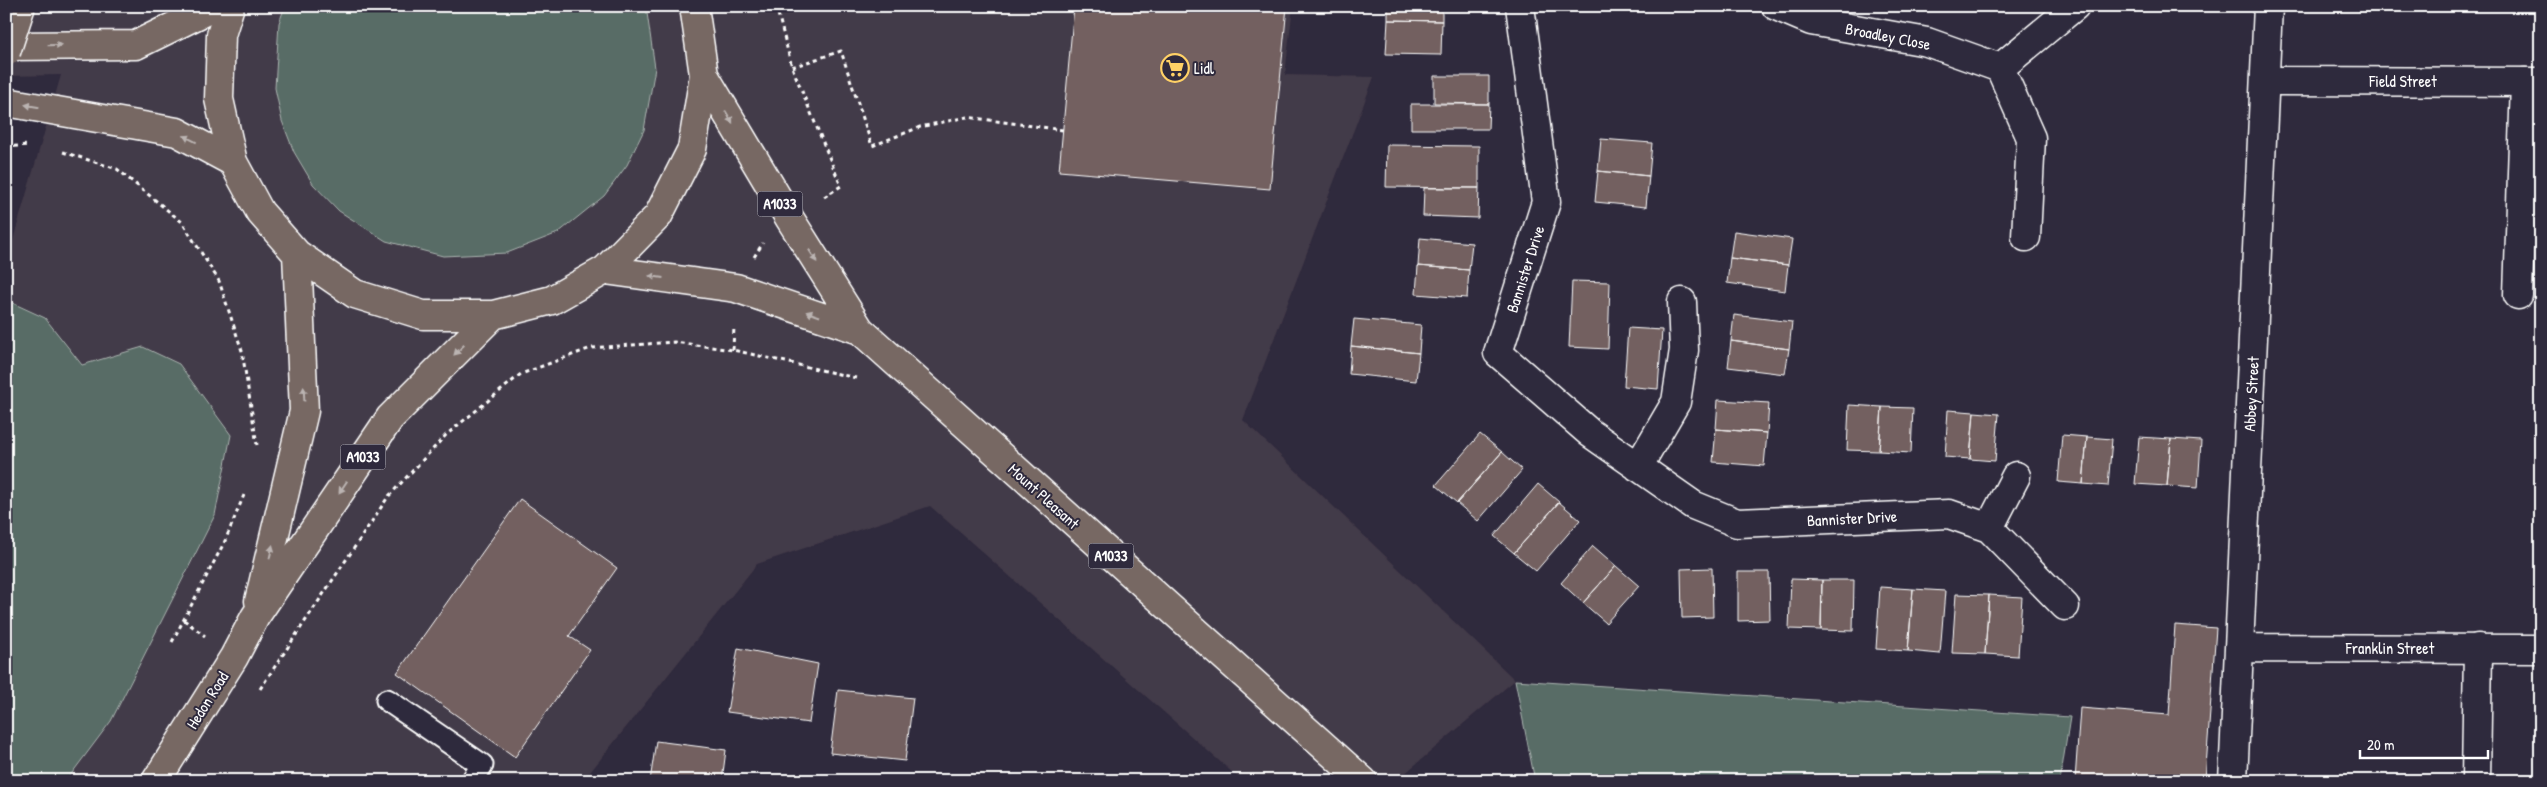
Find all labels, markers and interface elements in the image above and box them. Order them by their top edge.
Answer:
street label: Broadley Close [1844,17,1933,55]
one-way arrow [47,41,63,49]
supermarket icon: Lidl [1160,53,1190,83]
place label: Lidl [1194,57,1215,79]
street label: Field Street [2368,70,2437,92]
one-way arrow [23,102,39,110]
one-way arrow [724,110,733,123]
one-way arrow [183,135,197,143]
road number: A1033 [758,192,802,216]
street label: Bannister Drive [1501,222,1550,315]
one-way arrow [808,249,817,263]
one-way arrow [648,273,664,281]
one-way arrow [806,310,821,318]
one-way arrow [453,344,465,356]
street label: Abbey Street [2238,355,2264,432]
one-way arrow [299,385,307,401]
road number: A1033 [340,444,386,470]
street label: Mount Pleasant [1004,458,1085,534]
one-way arrow [338,480,348,494]
street label: Bannister Drive [1806,505,1898,531]
road number: A1033 [1088,544,1134,568]
one-way arrow [267,545,275,560]
street label: Franklin Street [2345,637,2435,659]
street label: Hedon Road [181,667,233,733]
scale bar [2360,727,2487,759]
text: 20 m [2367,734,2394,755]

